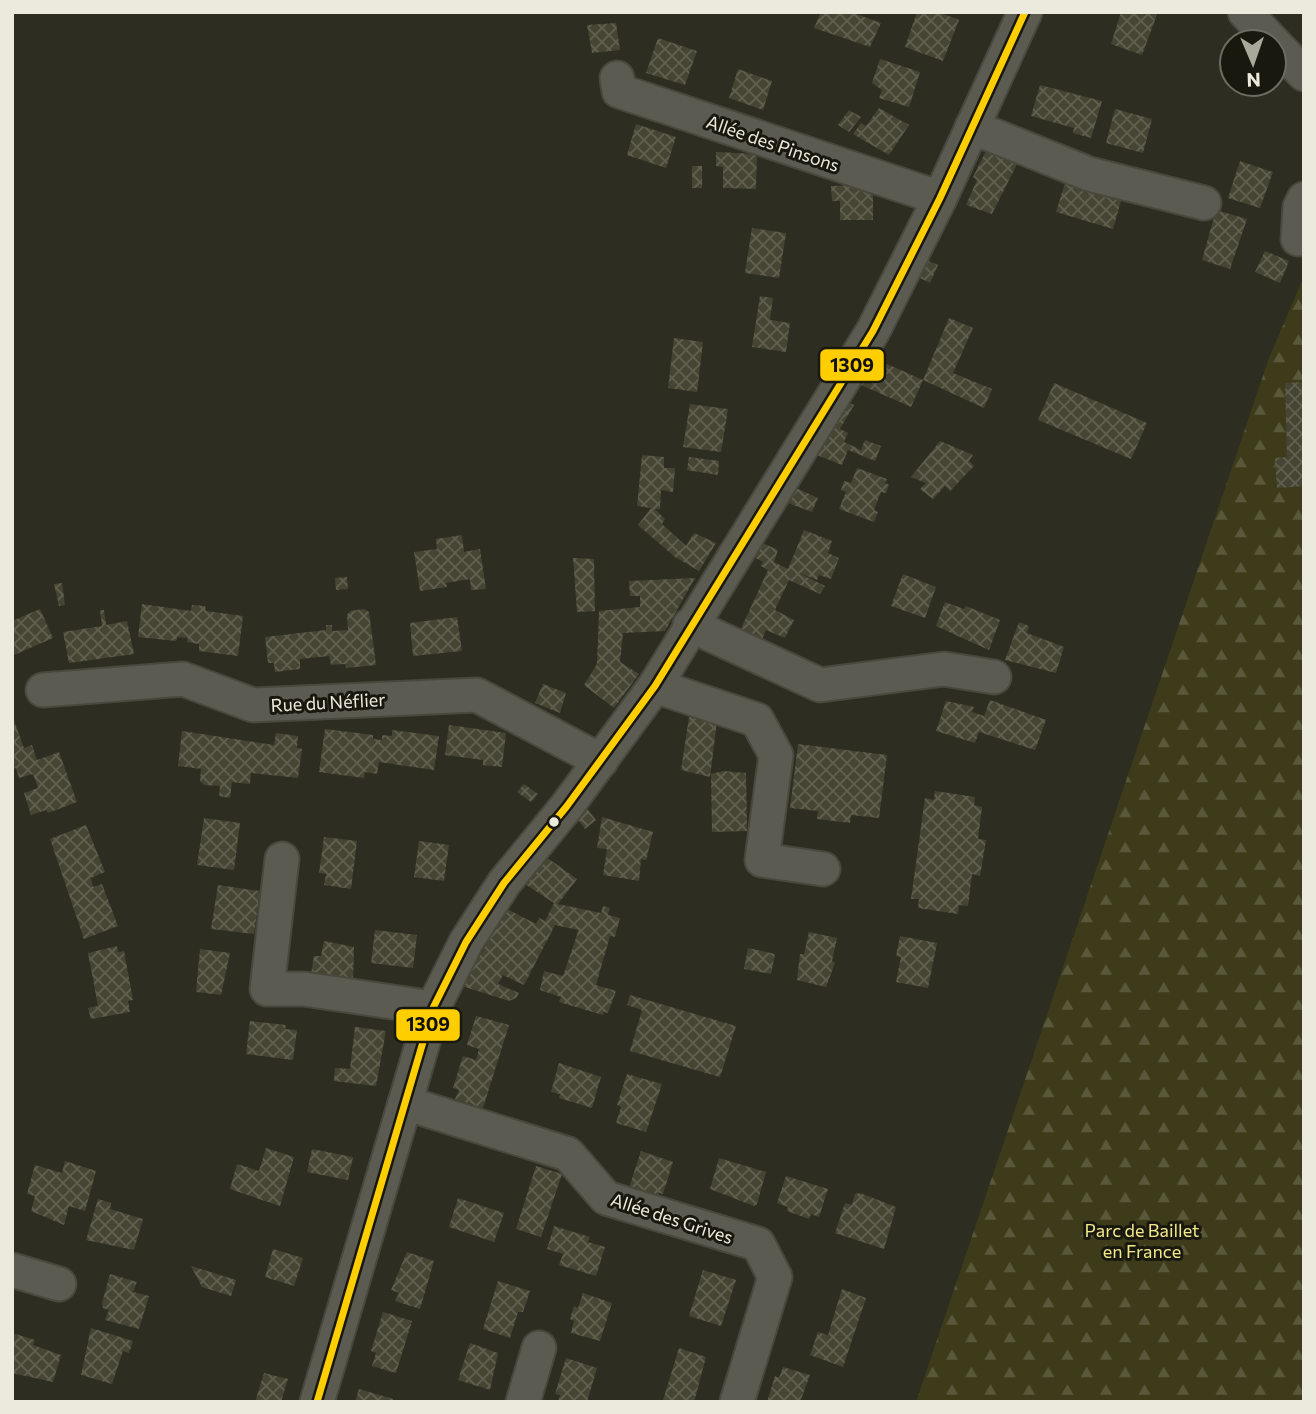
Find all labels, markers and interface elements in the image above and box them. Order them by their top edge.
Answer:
north arrow [1218,28,1288,98]
text: N [1246,69,1261,92]
street label: Allée des Pinsons [704,110,842,176]
line badge: 1309 [819,348,885,382]
text: 1309 [830,353,874,376]
street label: Rue du Néflier [270,688,386,716]
unlabelled marker [547,815,561,829]
line badge: 1309 [395,1008,461,1042]
text: 1309 [406,1012,450,1035]
street label: Allée des Grives [608,1188,736,1248]
park label: Parc de Baillet en France [1085,1219,1199,1262]

